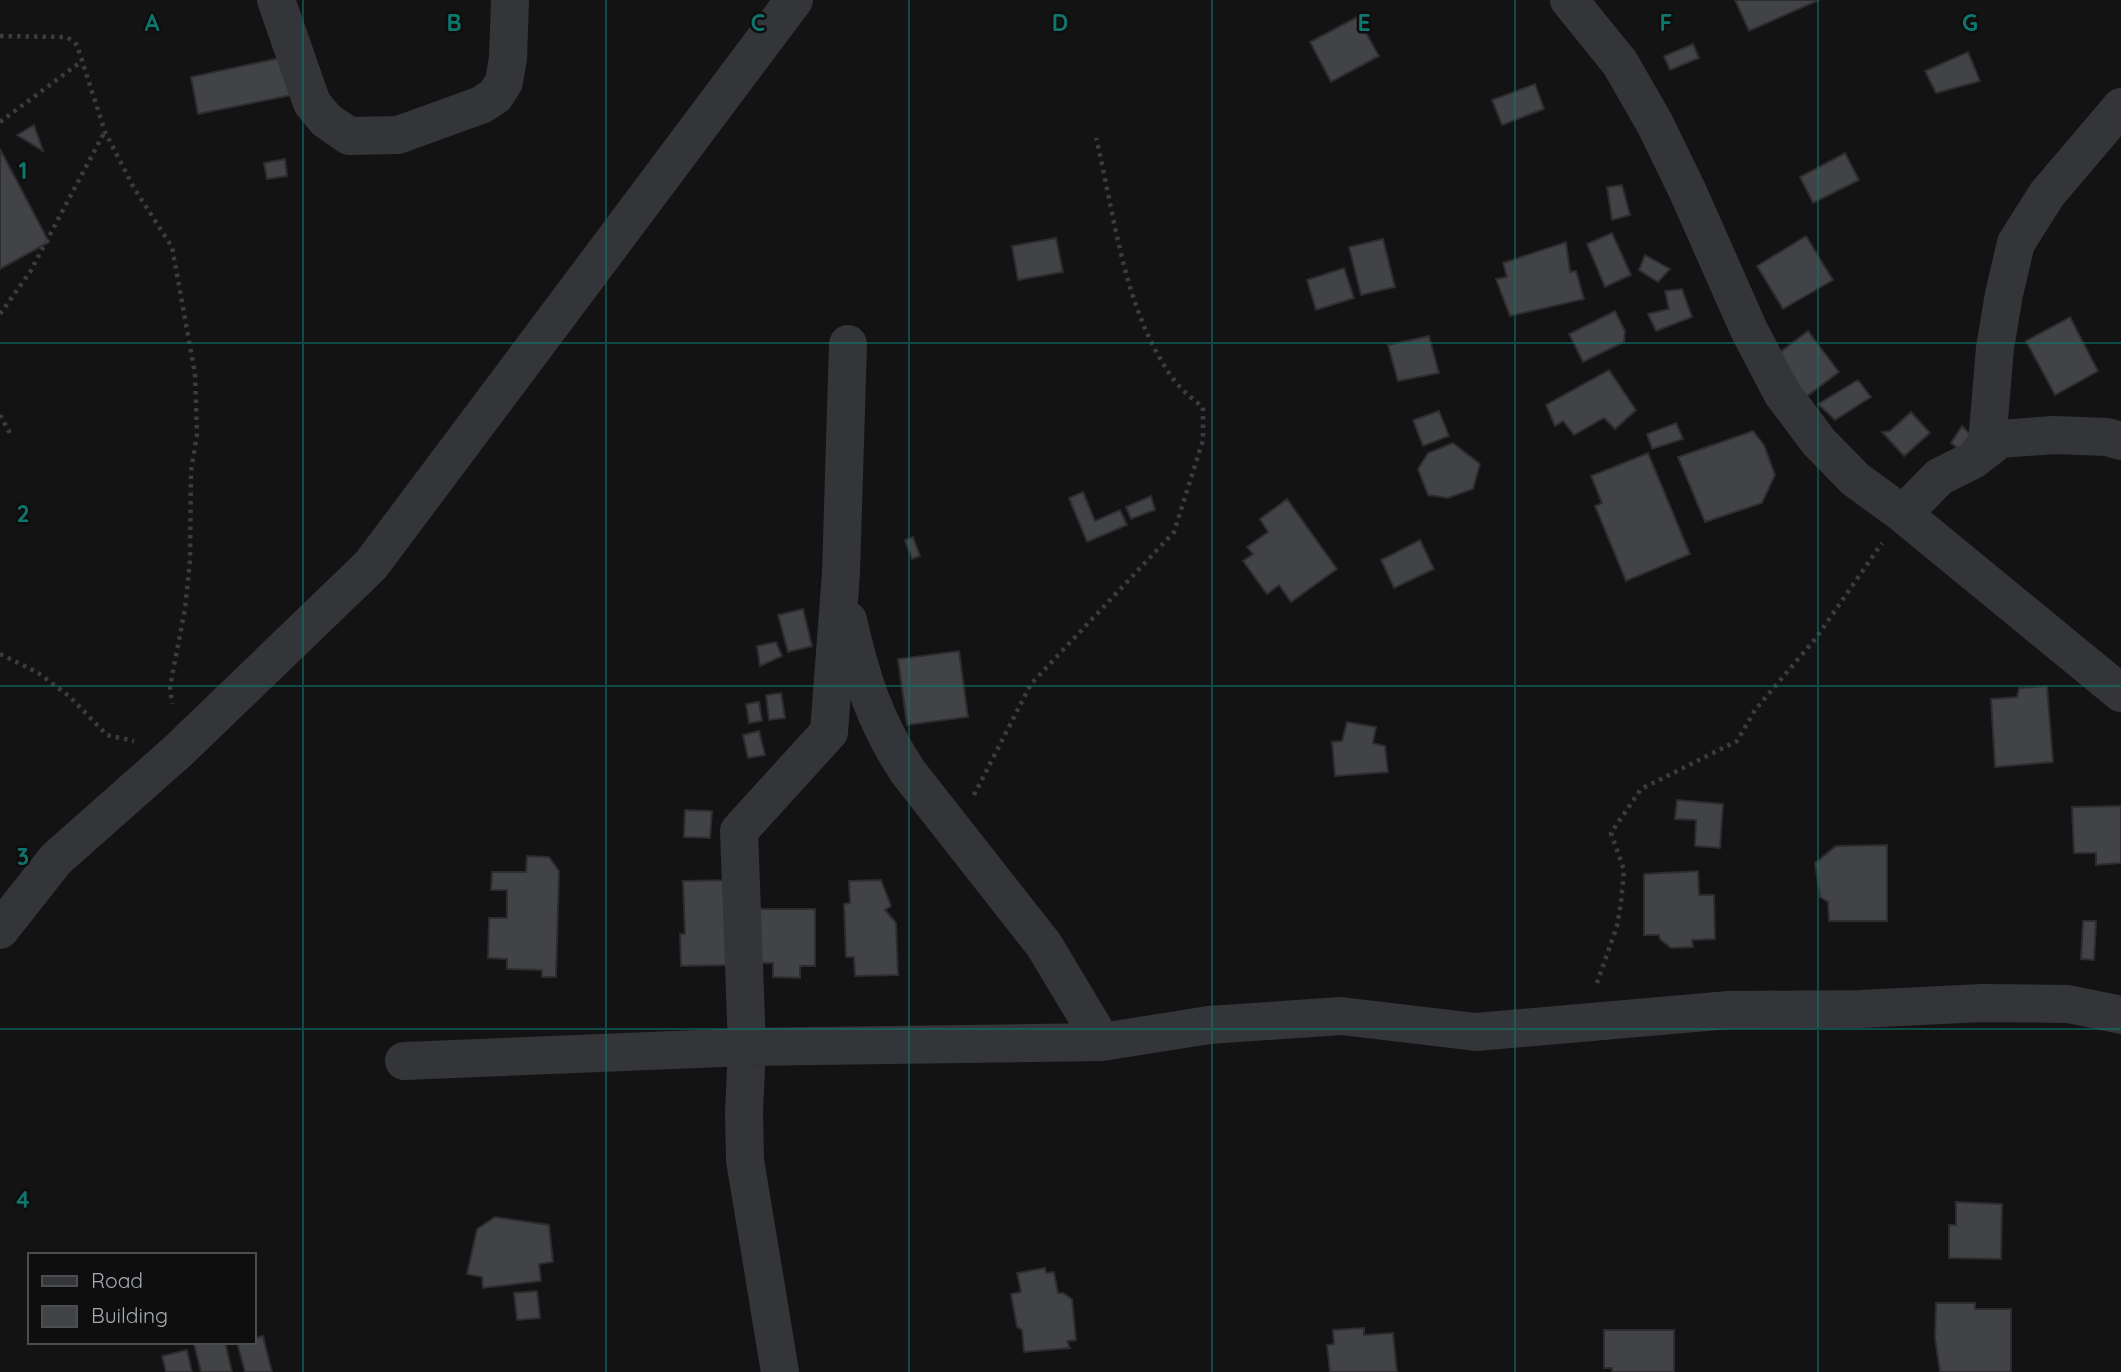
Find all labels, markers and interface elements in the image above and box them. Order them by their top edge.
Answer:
text: A [145,8,160,37]
text: B [446,8,462,37]
text: C [751,8,765,37]
text: D [1052,8,1068,37]
text: E [1357,8,1371,37]
text: F [1660,8,1672,37]
text: G [1962,8,1978,37]
text: 1 [19,156,27,185]
text: 2 [16,499,30,528]
text: 3 [17,842,29,871]
text: 4 [16,1185,30,1214]
legend [28,1253,256,1344]
text: Road [91,1267,143,1293]
text: Building [91,1302,168,1328]

